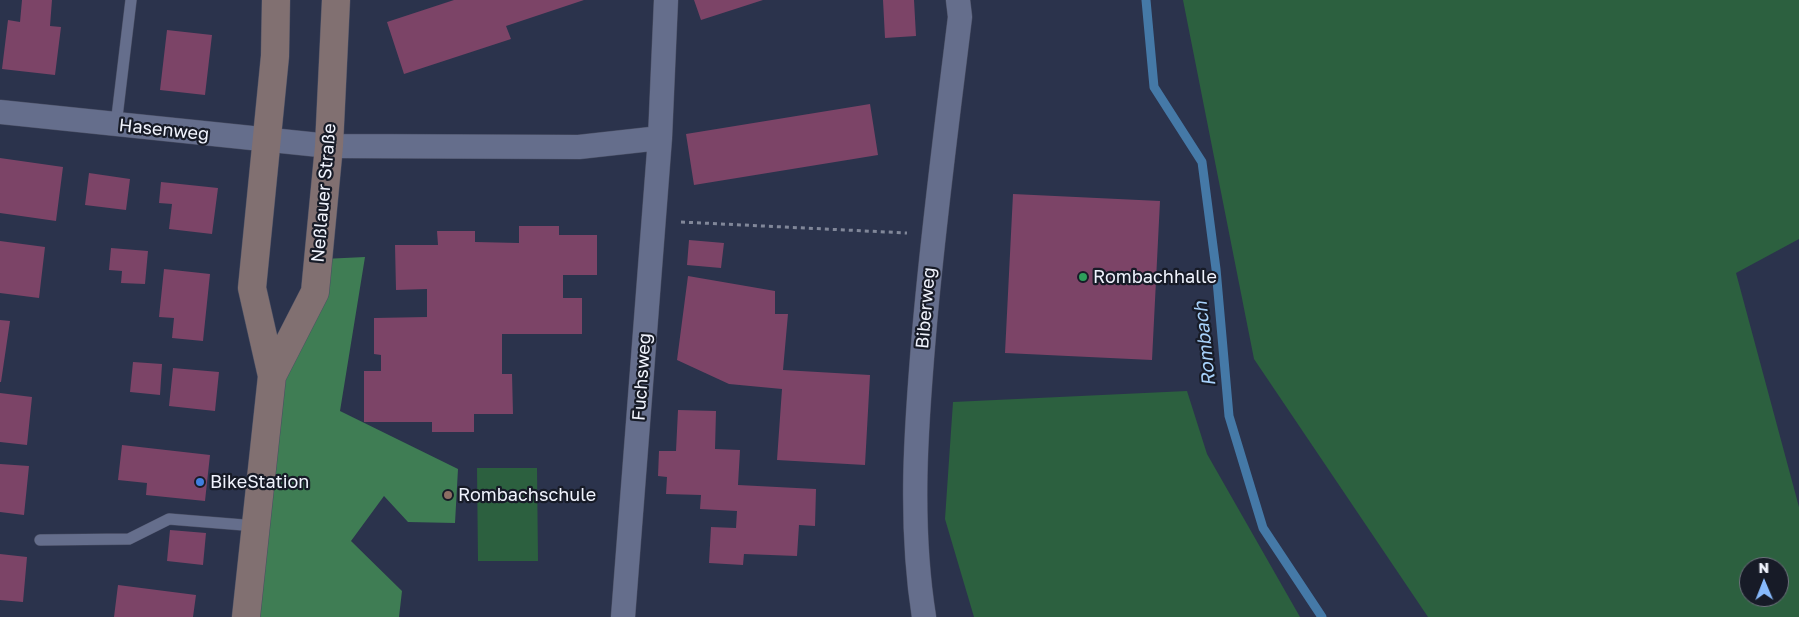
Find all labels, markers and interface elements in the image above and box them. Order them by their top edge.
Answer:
street label: Hasenweg [118,115,210,145]
street label: Neßlauer Straße [307,123,341,263]
street label: Biberweg [912,266,940,350]
place label: Rombachhalle [1093,266,1217,288]
marker: Rombachhalle [1077,271,1089,283]
water label: Rombach [1189,300,1221,388]
street label: Fuchsweg [628,332,656,422]
place label: BikeStation [210,471,309,493]
marker: BikeStation [194,476,206,488]
place label: Rombachschule [458,484,596,506]
marker: Rombachschule [442,489,454,501]
north arrow [1739,557,1789,607]
text: N [1758,559,1769,576]

